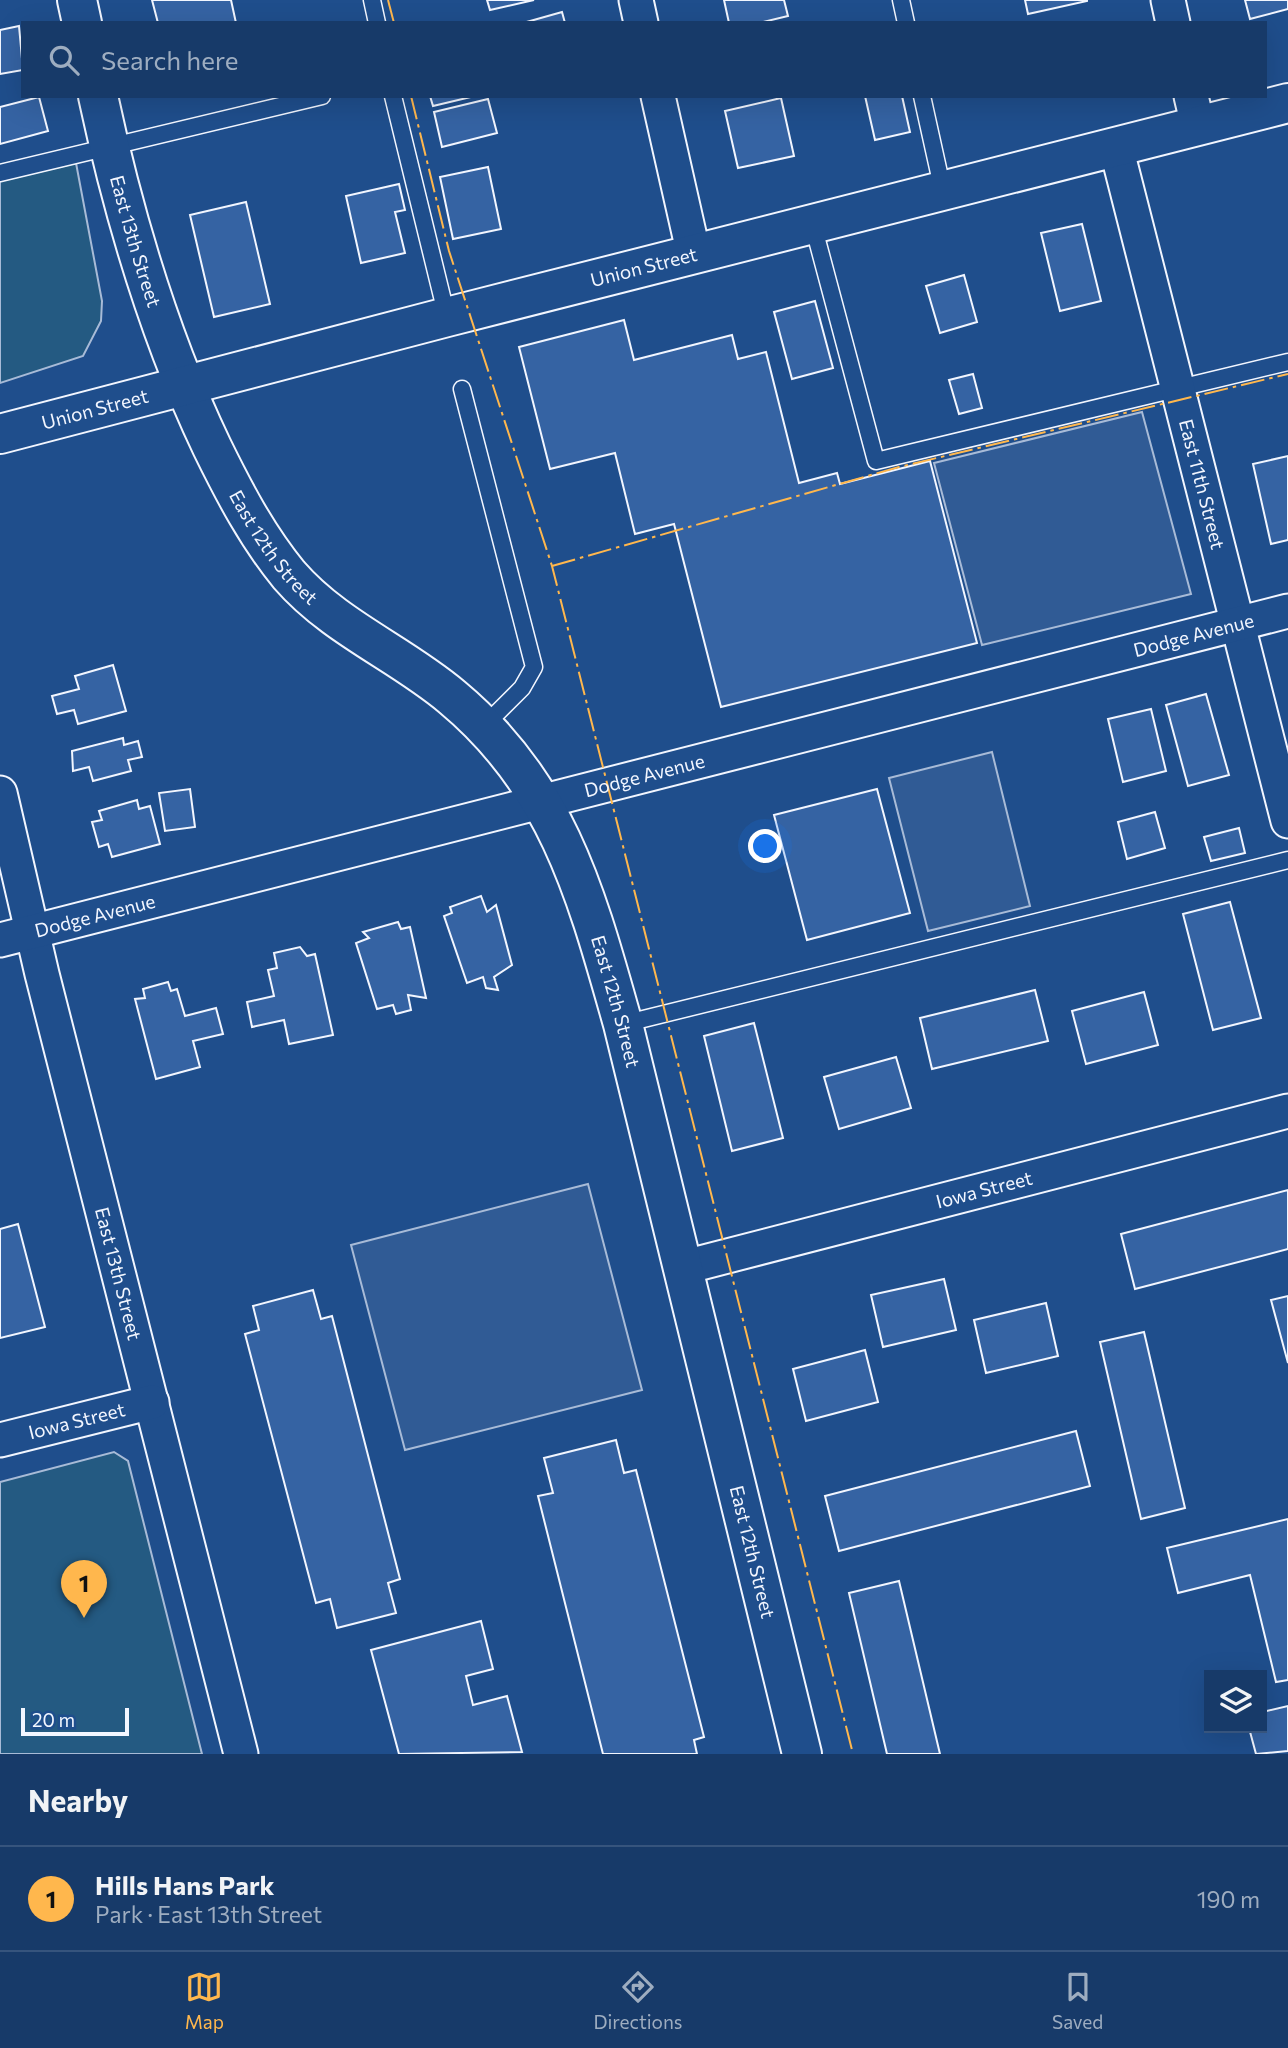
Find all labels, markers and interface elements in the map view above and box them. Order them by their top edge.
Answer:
search box [21,21,1267,98]
icon: search [45,41,83,79]
text: Search here [101,44,239,75]
street label: East 13th Street [106,173,167,310]
street label: Union Street [588,242,700,291]
street label: Union Street [39,384,151,434]
street label: East 11th Street [1175,417,1230,552]
street label: East 12th Street [225,486,323,609]
street label: Dodge Avenue [1131,608,1256,661]
street label: Dodge Avenue [582,749,707,801]
your location [748,829,782,863]
street label: Dodge Avenue [32,889,158,942]
street label: East 12th Street [587,932,645,1070]
street label: Iowa Street [933,1166,1035,1213]
street label: East 13th Street [91,1205,147,1343]
street label: Iowa Street [26,1397,127,1443]
street label: East 12th Street [726,1483,780,1621]
pin: 1 [61,1560,107,1618]
map controls [1204,1670,1267,1733]
button: layers [1204,1670,1267,1733]
scale bar [21,1705,130,1737]
text: 20 m [32,1708,75,1731]
text: Nearby [28,1781,128,1818]
text: Hills Hans Park [95,1869,275,1900]
text: 1 [46,1885,56,1913]
text: 190 m [1197,1885,1260,1913]
text: Park · East 13th Street [95,1900,322,1928]
tab: Map [185,1968,224,2033]
tab: Directions [593,1968,683,2033]
tab: Saved [1052,1968,1103,2033]

